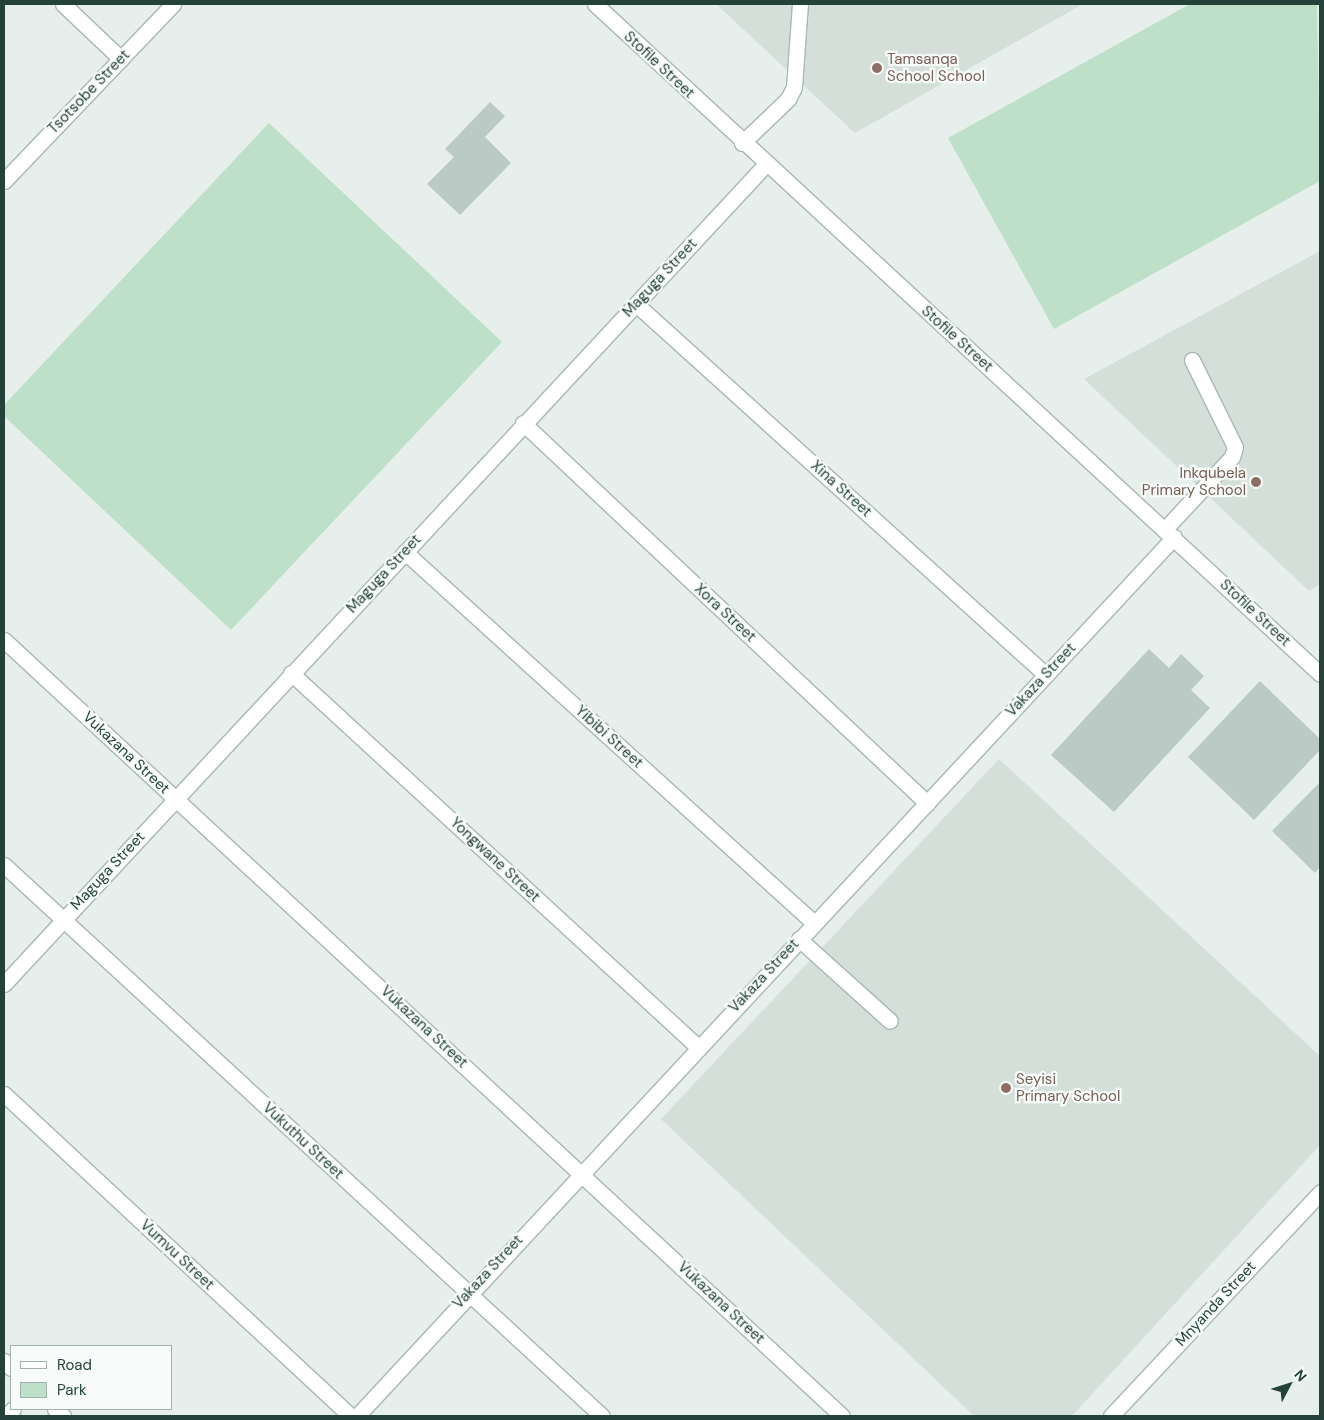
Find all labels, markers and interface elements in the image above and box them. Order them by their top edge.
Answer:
street label: Stofile Street [620,28,698,102]
street label: Tsotsobe Street [44,46,134,138]
place label: Tamsanqa School School [887,50,985,85]
marker: Tamsanqa School School [871,62,883,74]
street label: Maguga Street [619,235,701,321]
street label: Stofile Street [918,302,996,376]
street label: Xina Street [807,457,875,521]
place label: Inkqubela Primary School [1142,464,1246,499]
marker: Inkqubela Primary School [1250,476,1262,488]
street label: Maguga Street [343,531,425,617]
street label: Stofile Street [1216,576,1294,650]
street label: Xora Street [690,580,760,646]
street label: Vakaza Street [1002,639,1080,721]
street label: Yibibi Street [571,702,647,772]
street label: Vukazana Street [79,708,173,798]
street label: Yongwane Street [446,814,544,906]
street label: Maguga Street [67,828,149,914]
street label: Vakaza Street [725,935,803,1017]
street label: Vukazana Street [377,982,471,1072]
place label: Seyisi Primary School [1016,1070,1120,1105]
marker: Seyisi Primary School [1000,1082,1012,1094]
street label: Vukuthu Street [259,1099,347,1183]
street label: Vumvu Street [136,1216,218,1294]
street label: Vakaza Street [449,1231,527,1313]
street label: Vukazana Street [674,1258,768,1348]
street label: Mnyanda Street [1172,1258,1260,1350]
legend [10,1345,172,1410]
text: Road [57,1355,92,1375]
north arrow [1264,1360,1314,1410]
text: N [1290,1366,1311,1385]
text: Park [57,1380,87,1400]

